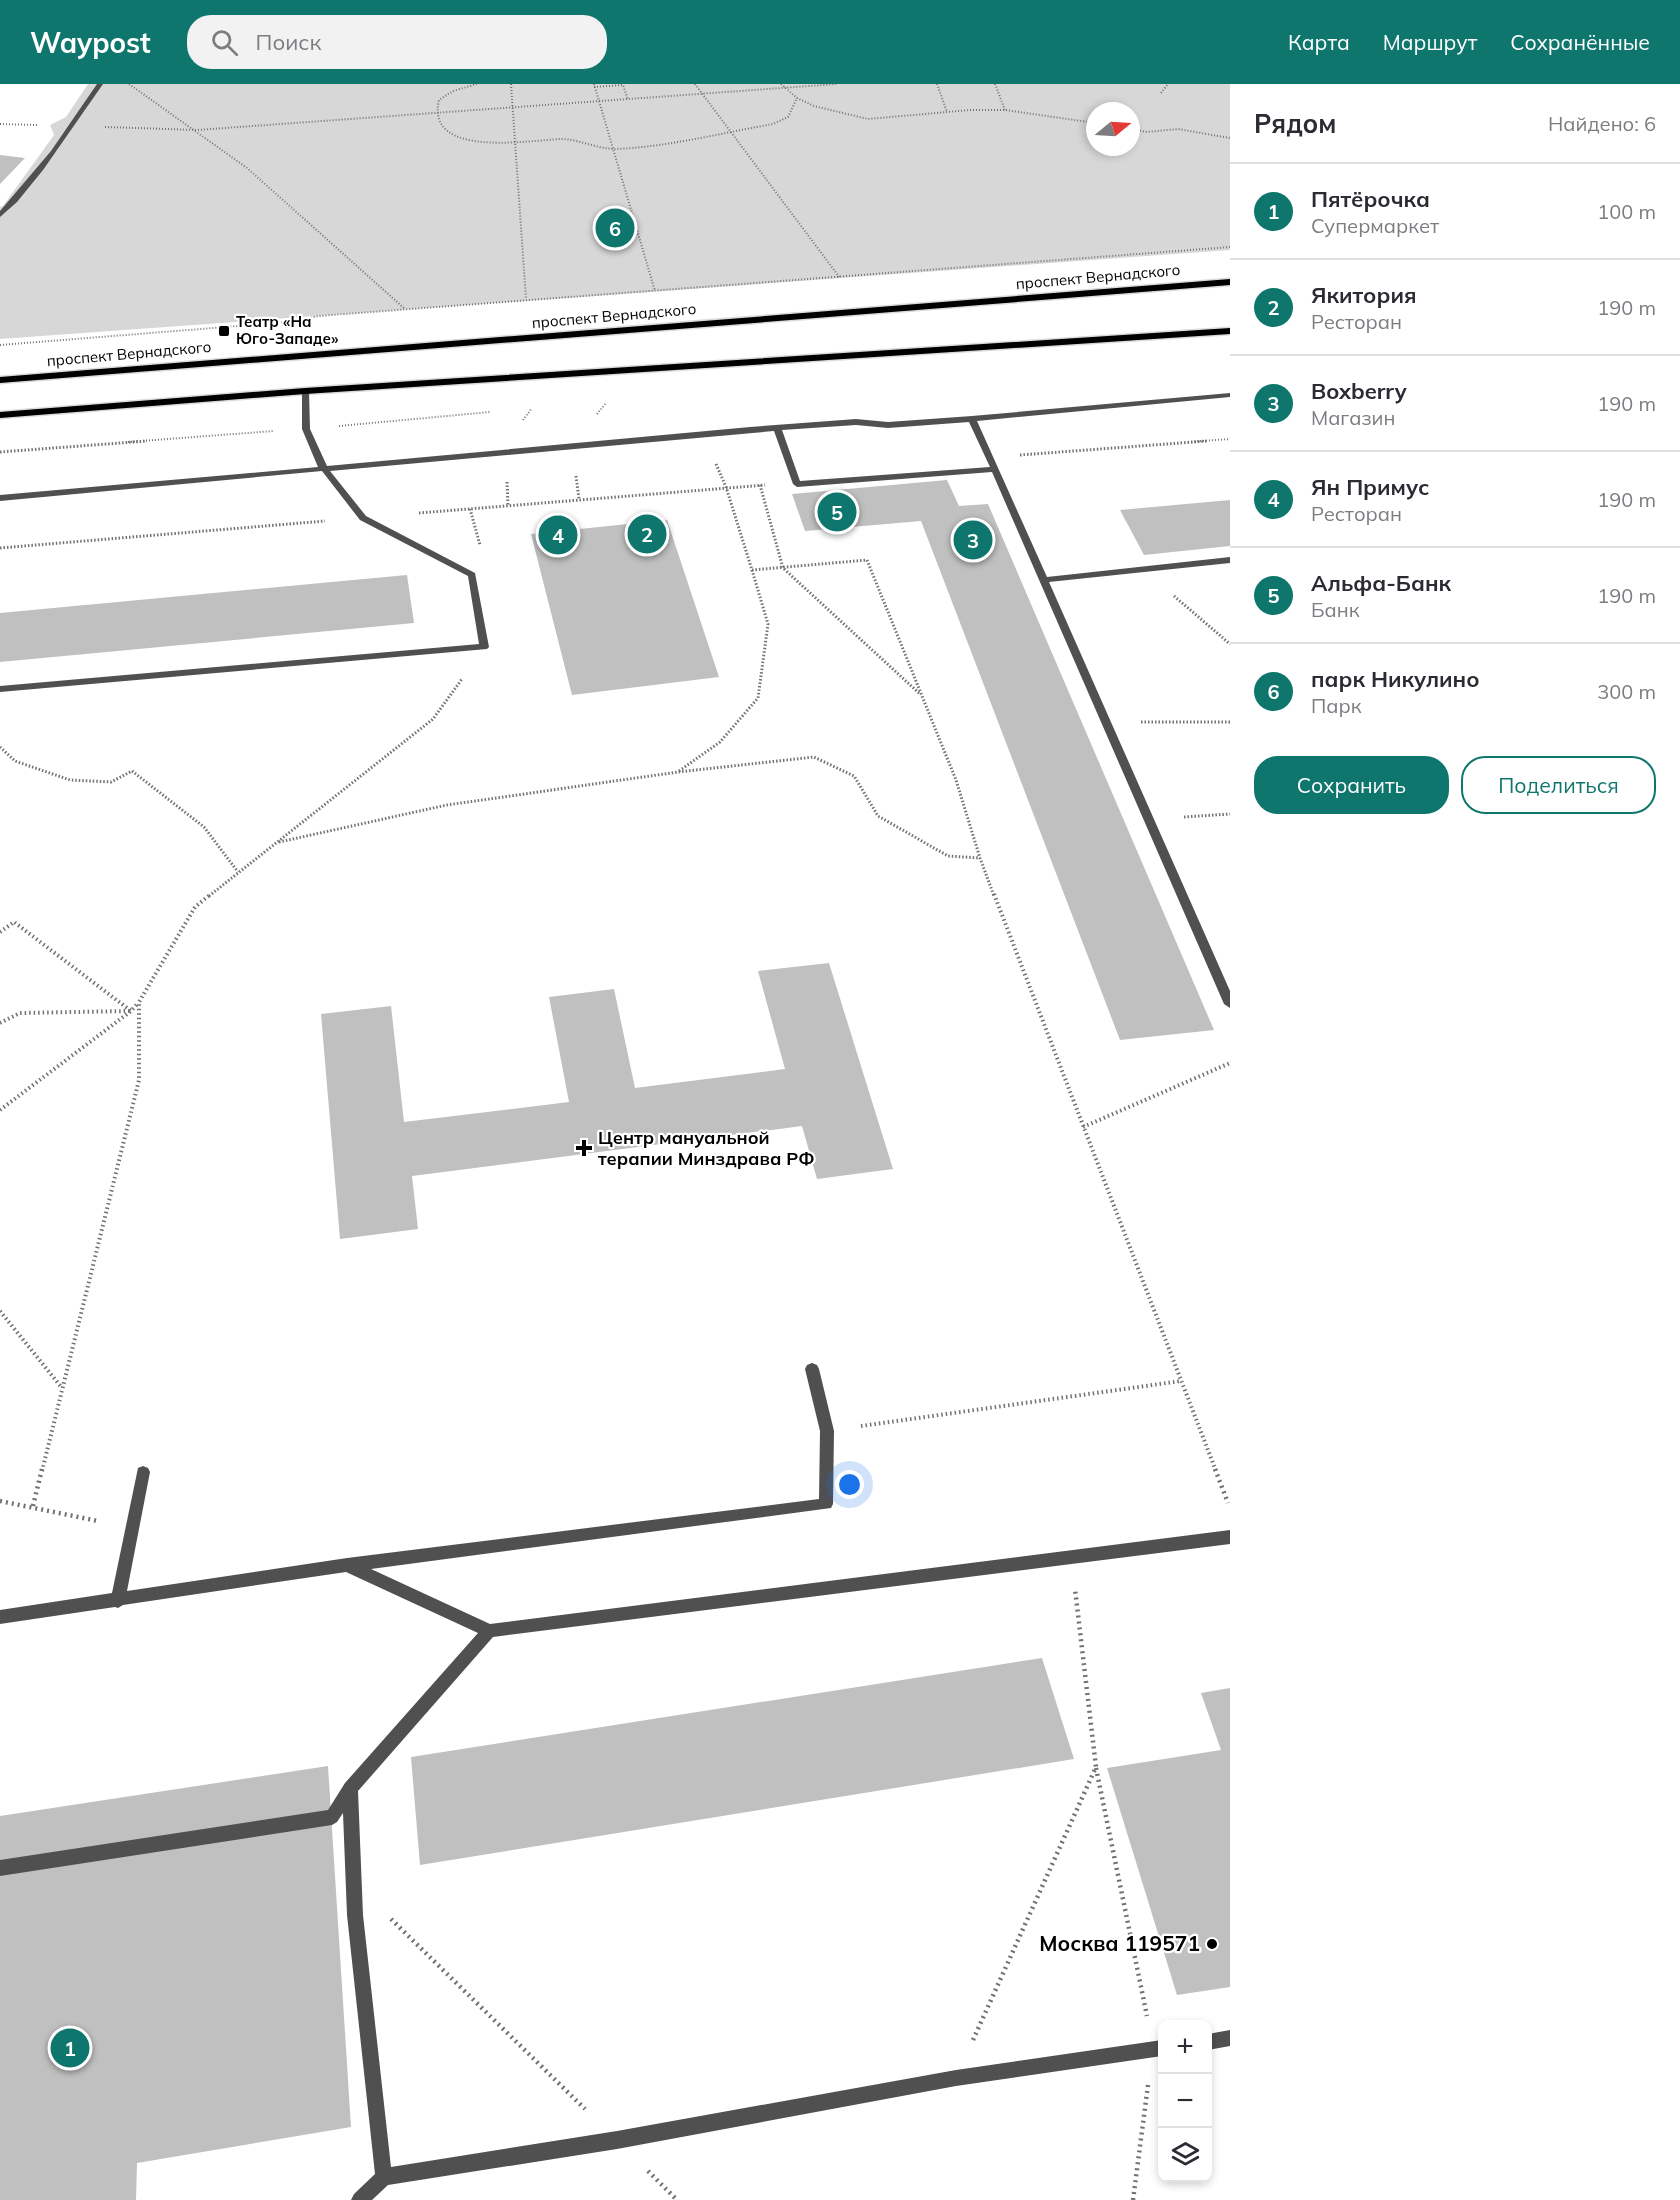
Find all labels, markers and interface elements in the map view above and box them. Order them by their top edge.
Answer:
search box [187,15,607,69]
text: Waypost [30,25,151,60]
icon: search [208,26,241,59]
text: Поиск [256,28,321,56]
text: Карта [1288,29,1350,55]
text: Маршрут [1383,29,1477,55]
text: Сохранённые [1510,29,1650,55]
north arrow [1086,102,1140,156]
text: Рядом [1254,107,1337,140]
text: Найдено: 6 [1548,111,1656,136]
text: Пятёрочка [1311,185,1430,213]
text: 1 [1268,199,1280,224]
text: 100 m [1597,199,1656,224]
pin: 6 [596,206,634,250]
text: Супермаркет [1311,213,1439,238]
street label: проспект Вернадского [1015,260,1181,293]
text: Якитория [1311,281,1416,309]
text: 2 [1268,295,1280,320]
text: 190 m [1597,295,1656,320]
street label: проспект Вернадского [531,299,697,332]
text: Ресторан [1311,309,1402,334]
place label: Театр «На Юго-Западе» [236,312,339,348]
marker: Театр «На Юго-Западе» [217,324,231,338]
street label: проспект Вернадского [46,337,212,370]
text: Boxberry [1311,377,1407,405]
text: 3 [1268,391,1280,416]
text: 190 m [1597,391,1656,416]
text: Магазин [1311,405,1395,430]
text: Ян Примус [1311,473,1429,501]
text: 4 [1268,487,1280,512]
text: 190 m [1597,487,1656,512]
pin: 5 [818,490,856,534]
text: Ресторан [1311,501,1402,526]
pin: 4 [538,512,578,558]
pin: 2 [628,512,666,556]
pin: 3 [954,518,992,562]
text: Альфа-Банк [1311,569,1451,597]
text: 5 [1268,583,1280,608]
text: 190 m [1597,583,1656,608]
text: Банк [1311,597,1359,622]
text: парк Никулино [1311,665,1480,693]
text: 6 [1268,679,1280,704]
text: 300 m [1597,679,1656,704]
text: Парк [1311,693,1361,718]
button: Сохранить [1254,756,1449,814]
button: Поделиться [1461,756,1656,814]
place label: Центр мануальной терапии Минздрава РФ [598,1126,815,1170]
marker: Центр мануальной терапии Минздрава РФ [575,1139,593,1157]
your location [835,1470,864,1499]
place label: Москва 119571 [1039,1930,1200,1956]
marker: Москва 119571 [1205,1937,1219,1951]
map controls [1158,2020,1212,2182]
button: + [1158,2020,1212,2074]
pin: 1 [50,2026,90,2070]
button: − [1158,2074,1212,2128]
button: layers [1158,2128,1212,2182]

